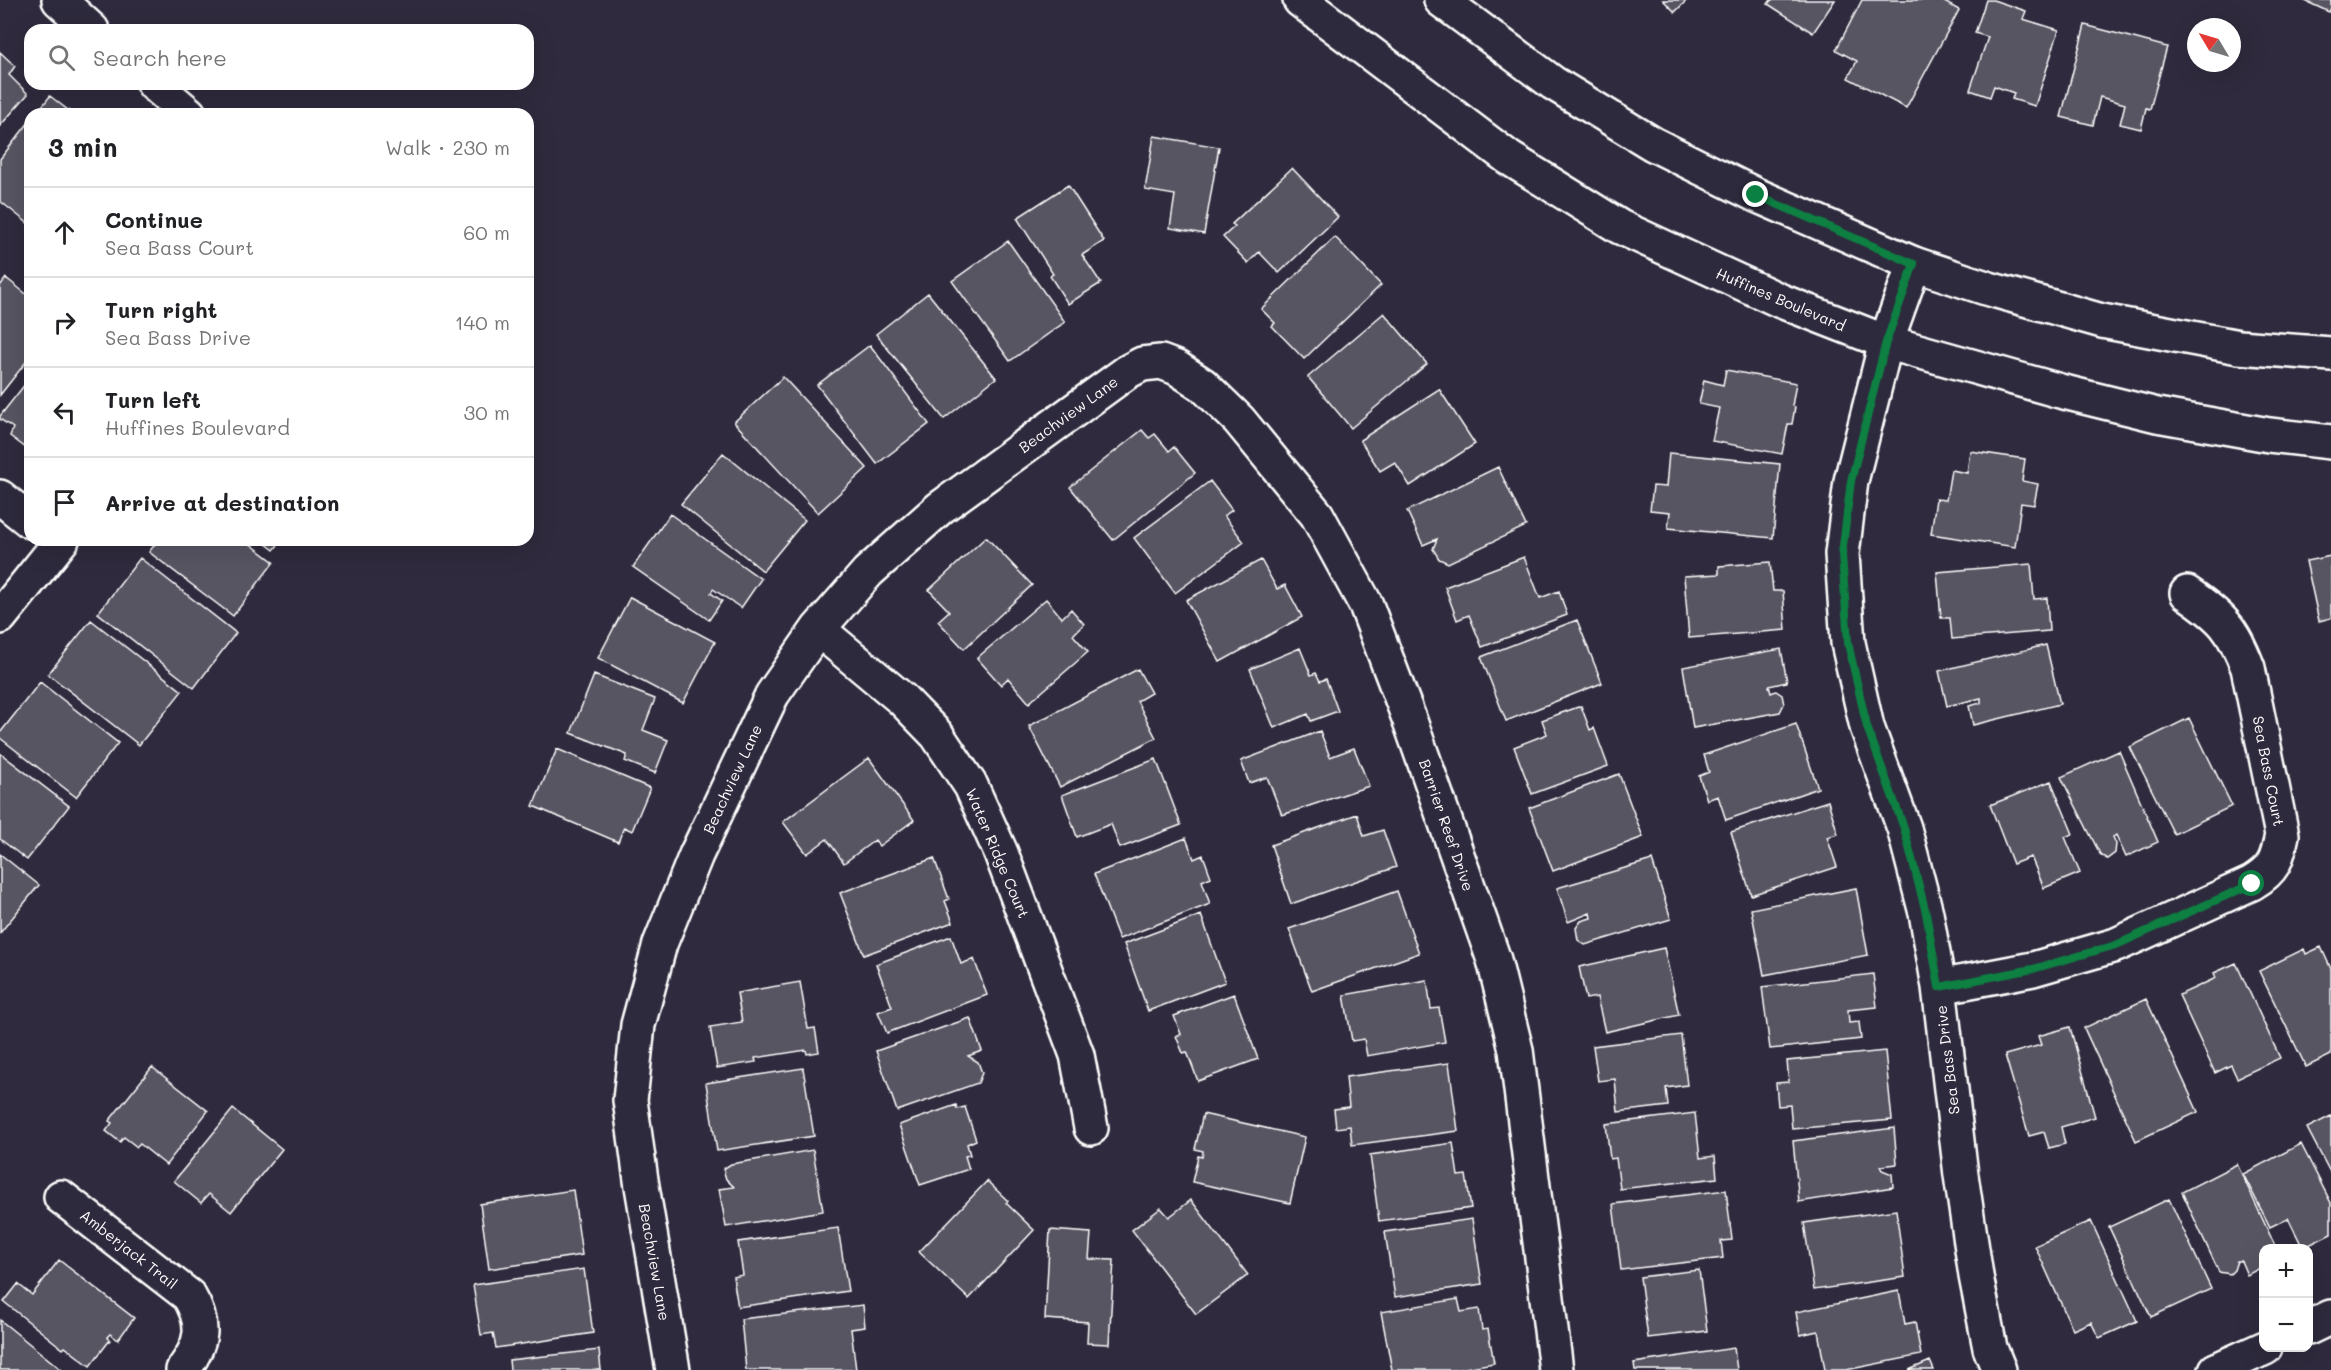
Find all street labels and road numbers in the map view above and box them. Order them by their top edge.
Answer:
street label: Huffines Boulevard [1713,263,1849,335]
street label: Beachview Lane [1014,371,1122,457]
street label: Sea Bass Court [2249,714,2289,828]
street label: Beachview Lane [698,721,766,837]
street label: Barrier Reef Drive [1415,756,1479,894]
street label: Water Ridge Court [962,785,1034,921]
street label: Sea Bass Drive [1930,1004,1964,1116]
street label: Beachview Lane [635,1202,675,1322]
street label: Amberjack Trail [76,1205,182,1293]

